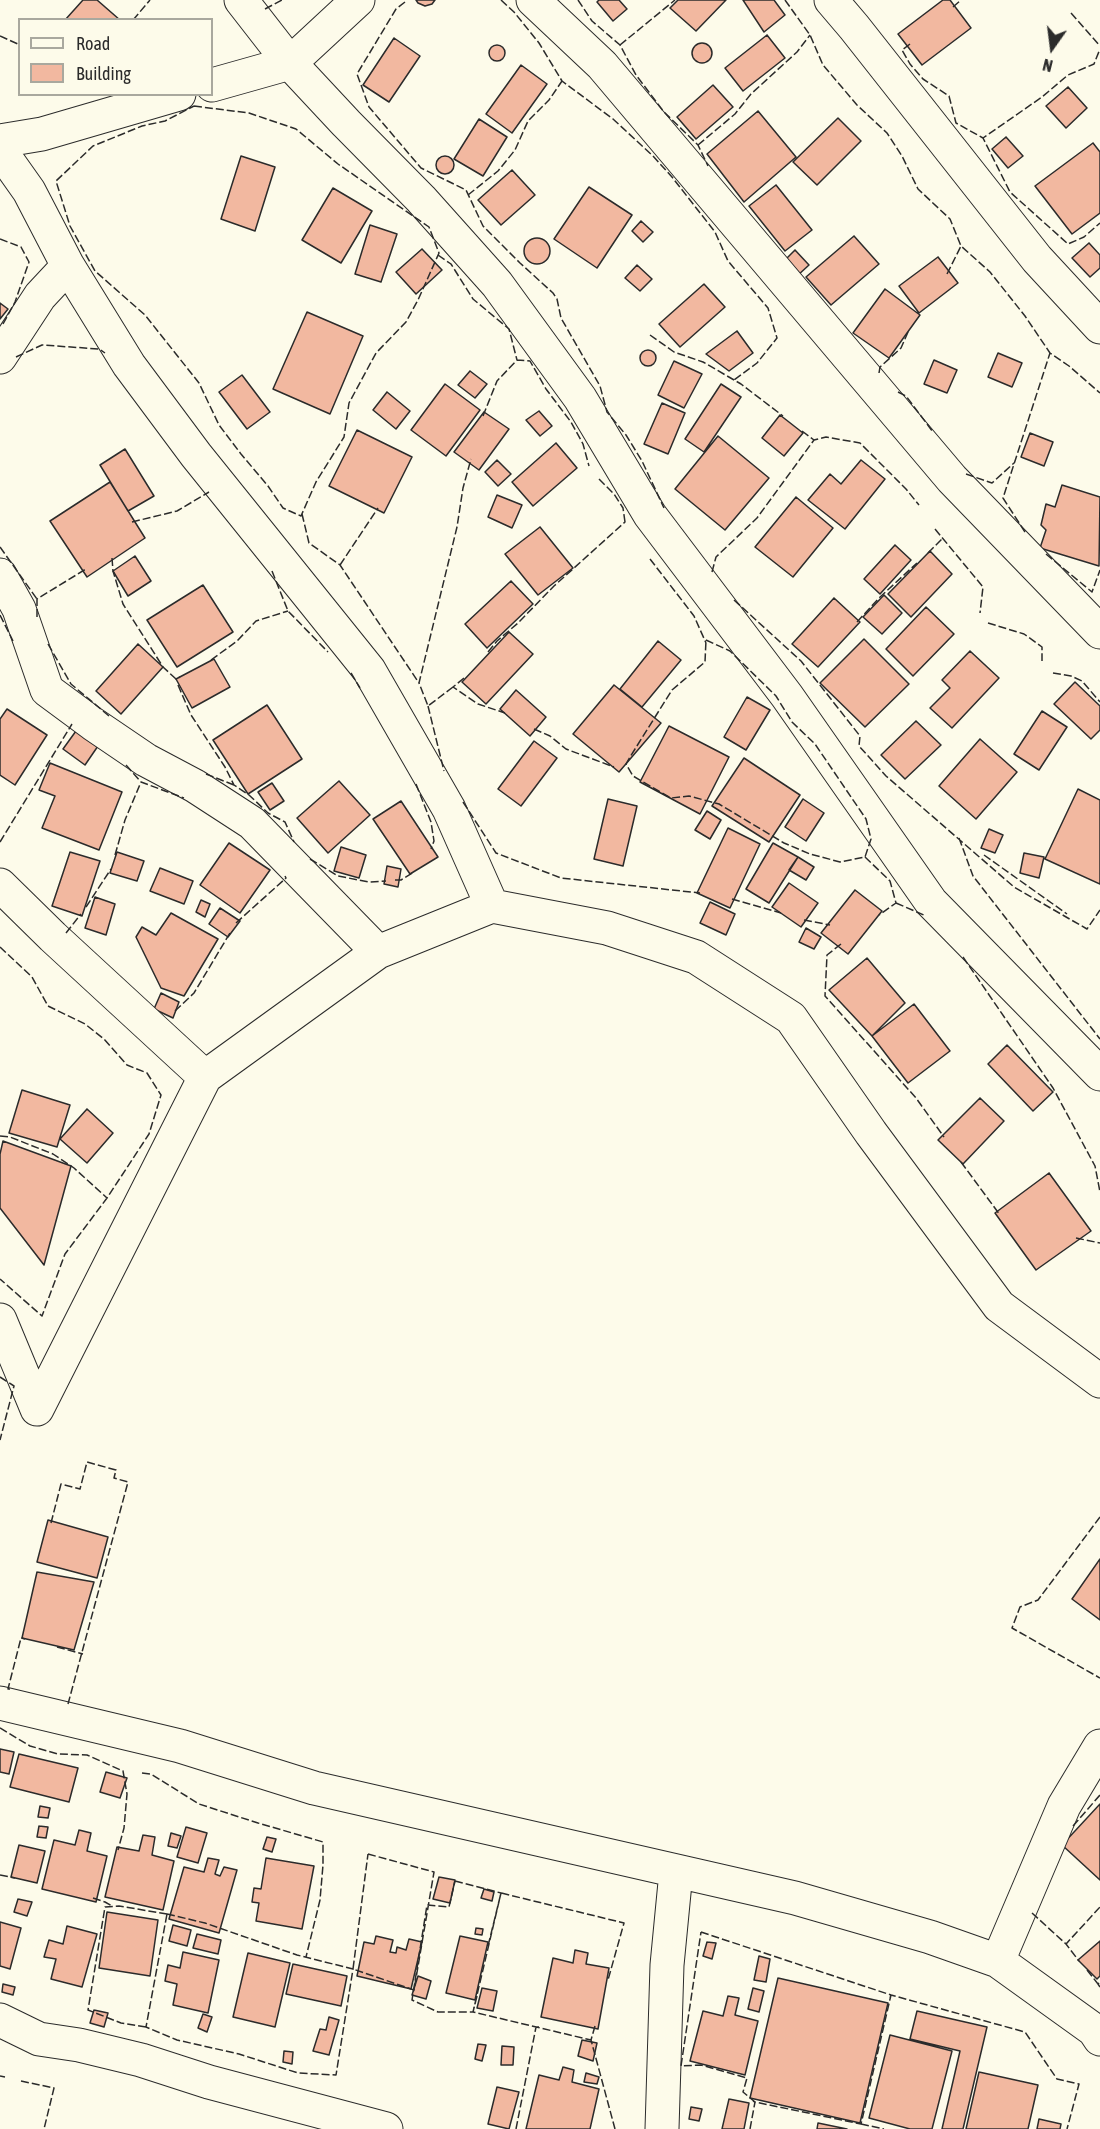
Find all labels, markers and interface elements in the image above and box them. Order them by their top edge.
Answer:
legend [18,18,213,96]
north arrow [1022,18,1082,78]
text: Road [76,33,110,54]
text: N [1041,56,1054,75]
text: Building [76,63,131,84]

